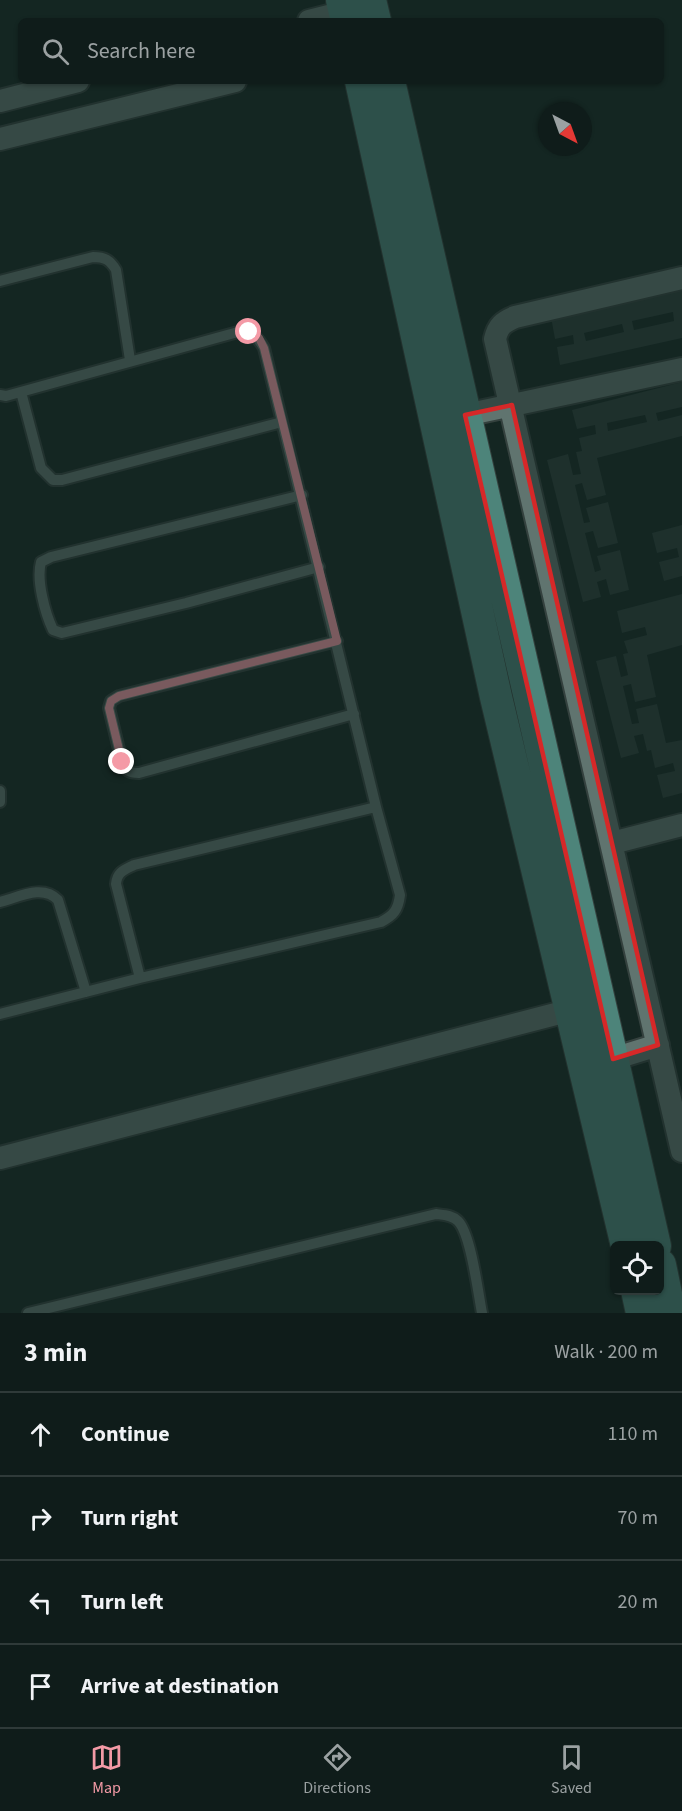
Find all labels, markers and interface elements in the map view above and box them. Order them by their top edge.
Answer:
search box [18,18,664,84]
icon: search [39,35,72,68]
text: Search here [87,35,195,67]
north arrow [538,102,592,156]
route start [235,318,261,344]
route end [108,748,134,774]
map controls [610,1241,664,1295]
button: locate [610,1241,664,1295]
text: 3 min [24,1334,87,1371]
text: Walk · 200 m [554,1338,658,1366]
icon: ahead [24,1418,57,1451]
text: Continue [81,1418,170,1450]
text: 110 m [608,1420,658,1448]
icon: right [24,1502,57,1535]
text: Turn right [81,1502,178,1534]
text: 70 m [618,1504,658,1532]
icon: left [24,1586,57,1619]
text: Turn left [81,1586,163,1618]
text: 20 m [618,1588,658,1616]
icon: arrive [24,1670,57,1703]
text: Arrive at destination [81,1670,279,1702]
tab: Map [90,1741,123,1799]
tab: Directions [303,1741,371,1799]
tab: Saved [551,1741,592,1799]

